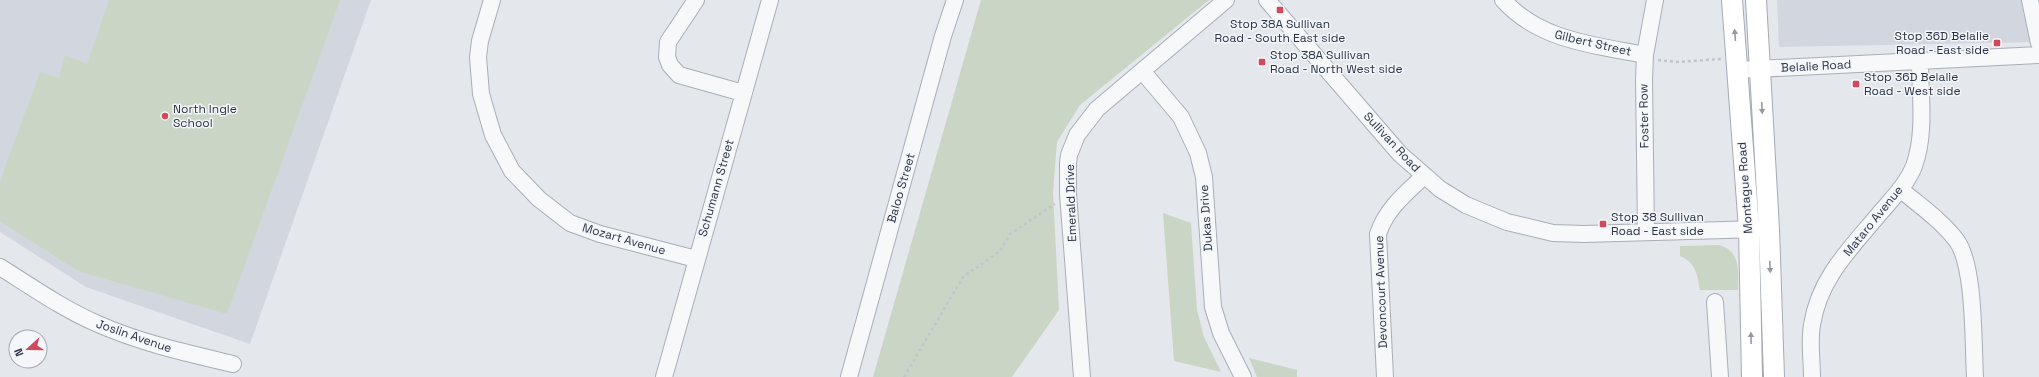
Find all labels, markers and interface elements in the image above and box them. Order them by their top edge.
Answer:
marker: Stop 38A Sullivan Road - South East side [1275,5,1285,15]
place label: Stop 38A Sullivan Road - South East side [1215,16,1345,46]
street label: Gilbert Street [1553,26,1633,60]
place label: Stop 36D Belalie Road - East side [1895,28,1989,58]
one-way arrow [1731,29,1738,41]
marker: Stop 36D Belalie Road - East side [1992,38,2002,48]
place label: Stop 38A Sullivan Road - North West side [1270,47,1403,77]
street label: Belalie Road [1780,56,1852,76]
marker: Stop 38A Sullivan Road - North West side [1257,57,1267,67]
place label: Stop 36D Belalie Road - West side [1864,69,1961,99]
marker: Stop 36D Belalie Road - West side [1851,79,1861,89]
street label: Foster Row [1635,84,1653,148]
place label: North Ingle School [173,101,237,131]
one-way arrow [1759,102,1765,115]
street label: Sullivan Road [1360,109,1424,175]
marker: North Ingle School [160,111,170,121]
street label: Schumann Street [694,137,738,239]
street label: Montague Road [1734,142,1756,234]
street label: Baloo Street [883,151,919,225]
street label: Emerald Drive [1062,164,1080,242]
street label: Mataro Avenue [1840,182,1906,260]
street label: Dukas Drive [1196,184,1216,252]
place label: Stop 38 Sullivan Road - East side [1611,209,1704,239]
street label: Mozart Avenue [580,219,668,259]
marker: Stop 38 Sullivan Road - East side [1598,219,1608,229]
street label: Devoncourt Avenue [1371,235,1391,349]
one-way arrow [1767,261,1774,273]
street label: Joslin Avenue [94,316,174,356]
north arrow [8,329,48,369]
one-way arrow [1748,332,1755,344]
text: N [11,347,27,359]

